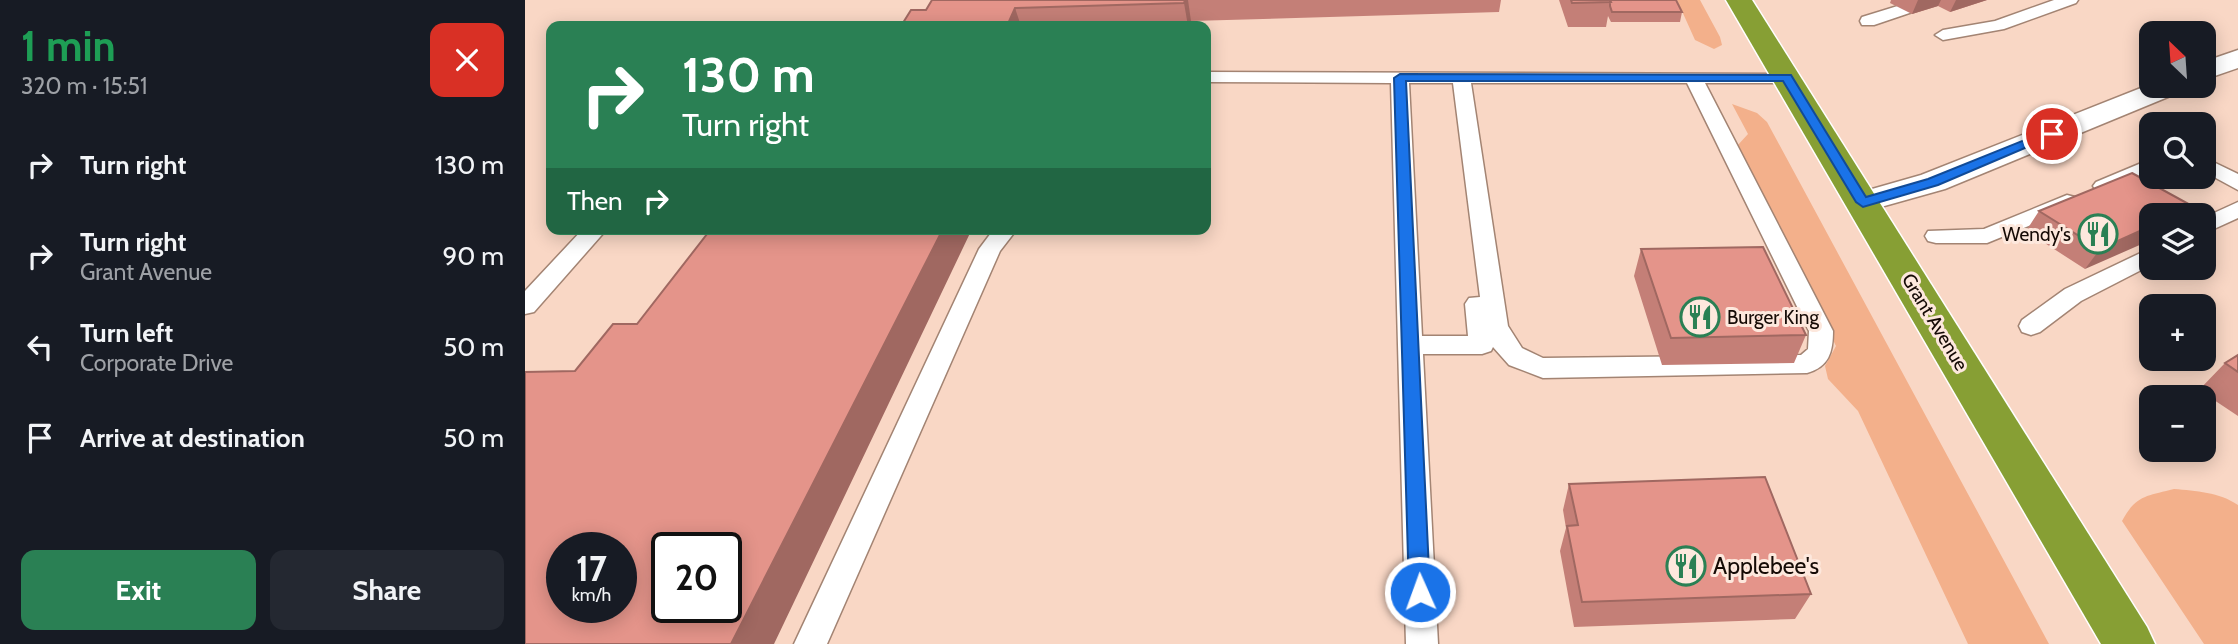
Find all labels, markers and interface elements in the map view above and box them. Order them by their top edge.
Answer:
text: 1 min [21,20,116,72]
north arrow [2139,21,2215,98]
map controls [2139,21,2216,462]
button: close [430,23,504,97]
text: 130 m [682,45,815,104]
icon: right [567,49,658,140]
text: 320 m · 15:51 [21,72,147,100]
pin [2022,104,2082,164]
text: Turn right [682,105,809,144]
button: search [2139,112,2216,189]
icon: arrive [2033,115,2071,153]
icon: right [21,146,59,184]
text: Turn right [80,149,186,181]
text: 130 m [435,149,504,181]
icon: right [637,182,675,220]
text: Then [567,185,623,217]
button: layers [2139,203,2216,280]
restaurant icon: Wendy's [2077,213,2119,255]
place label: Wendy's [2002,223,2071,246]
text: Turn right [80,226,186,258]
icon: right [21,237,59,275]
text: 90 m [442,240,504,272]
text: Grant Avenue [80,258,212,286]
street label: Grant Avenue [1897,269,1973,375]
button: + [2139,294,2216,371]
restaurant icon: Burger King [1679,296,1721,338]
place label: Burger King [1727,306,1819,329]
text: Turn left [80,317,173,349]
icon: left [21,328,59,366]
text: 50 m [443,331,504,363]
text: Corporate Drive [80,349,233,377]
button: − [2139,385,2216,462]
icon: arrive [21,419,59,457]
text: Arrive at destination [80,422,305,454]
text: 50 m [443,422,504,454]
speed limit sign: 20 [651,532,742,623]
restaurant icon: Applebee's [1665,545,1707,587]
text: 17 [576,547,607,590]
button: Exit [21,550,256,630]
button: Share [270,550,504,630]
place label: Applebee's [1713,552,1819,580]
position arrow [1383,555,1457,629]
text: km/h [572,584,611,606]

